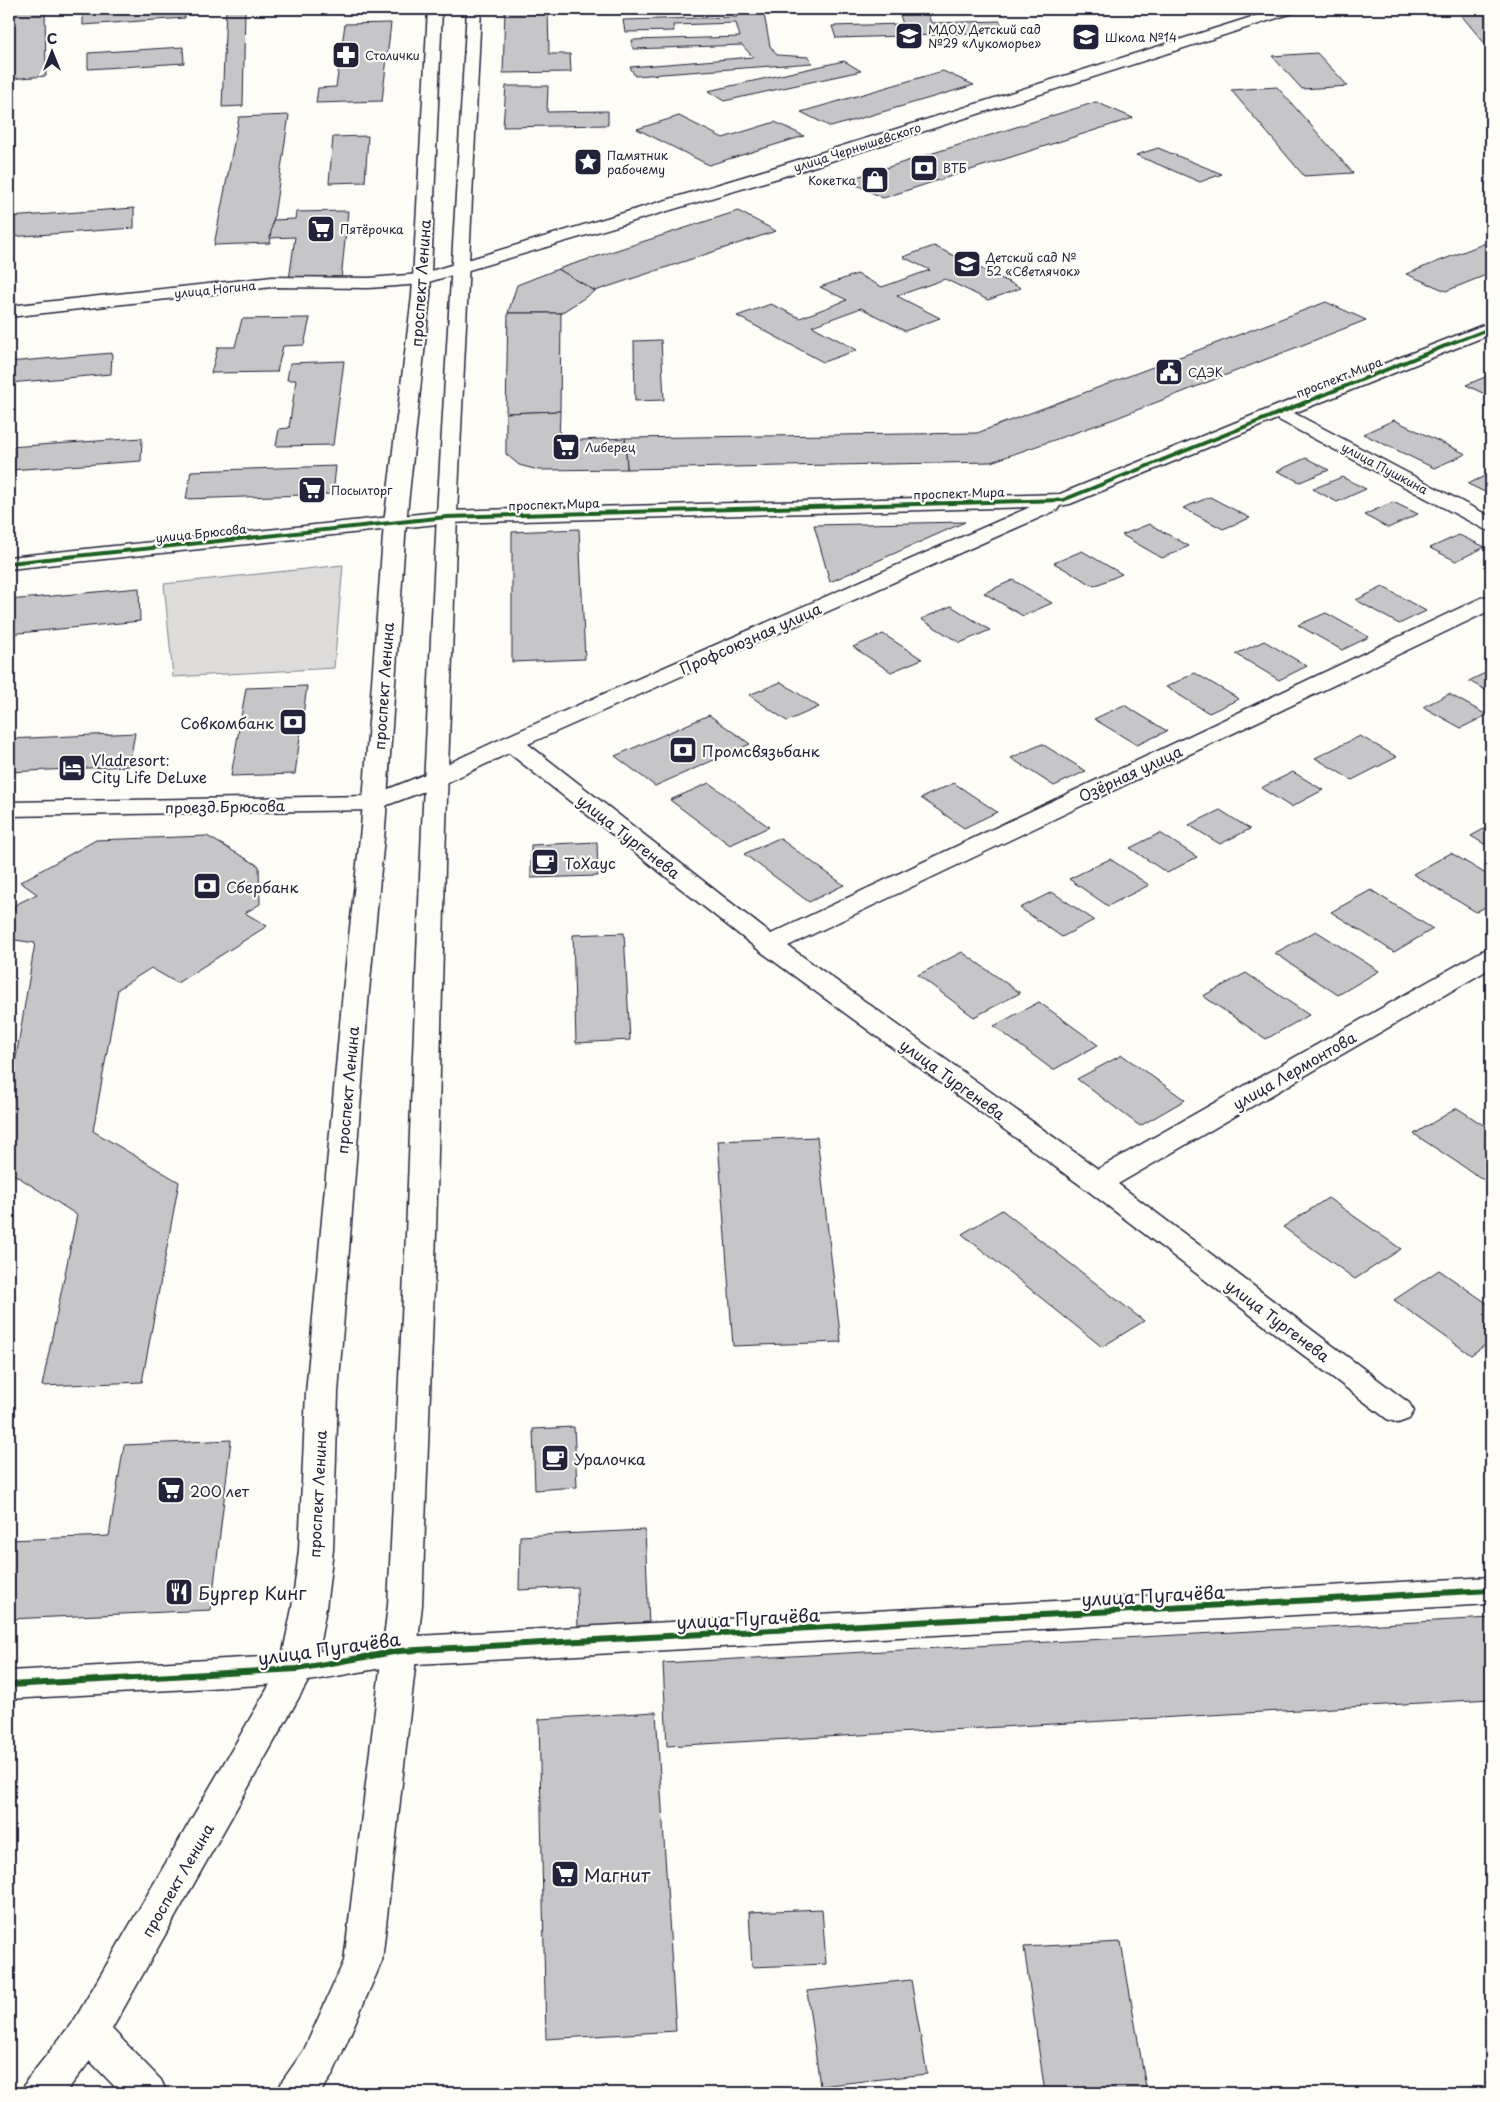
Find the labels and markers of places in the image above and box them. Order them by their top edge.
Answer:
place label: МДОУ Детский сад №29 «Лукоморье» [928,20,1041,52]
school or university icon: МДОУ Детский сад №29 «Лукоморье» [894,21,924,51]
school or university icon: Школа №14 [1071,22,1101,52]
place label: Школа №14 [1105,28,1177,46]
pharmacy icon: Столички [331,40,361,70]
place label: Столички [365,46,420,64]
place label: Памятник рабочему [607,146,669,178]
place icon: Памятник рабочему [573,147,603,177]
bank icon: ВТБ [909,153,939,183]
place label: ВТБ [943,159,967,177]
shop icon: Кокетка [860,165,890,195]
place label: Кокетка [808,171,856,189]
supermarket icon: Пятёрочка [306,214,336,244]
place label: Пятёрочка [340,220,404,238]
place label: Детский сад № 52 «Светлячок» [985,248,1080,280]
school or university icon: Детский сад № 52 «Светлячок» [952,249,982,279]
public building icon: СДЭК [1154,357,1184,387]
place label: СДЭК [1188,363,1223,381]
supermarket icon: Либерец [551,432,581,462]
place label: Либерец [585,438,636,456]
supermarket icon: Посылторг [297,475,327,505]
place label: Посылторг [331,481,393,499]
bank icon: Совкомбанк [278,707,308,737]
place label: Совкомбанк [180,711,274,734]
bank icon: Промсвязьбанк [668,735,698,765]
place label: Промсвязьбанк [702,739,820,762]
place label: Vladresort: City Life DeLuxe [91,748,207,788]
hotel icon: Vladresort: City Life DeLuxe [57,753,87,783]
cafe icon: ТоХаус [530,847,560,877]
place label: ТоХаус [564,851,616,874]
bank icon: Сбербанк [192,871,222,901]
place label: Сбербанк [226,875,298,898]
cafe icon: Уралочка [540,1443,570,1473]
place label: Уралочка [574,1447,646,1470]
supermarket icon: 200 лет [156,1475,186,1505]
place label: 200 лет [190,1479,250,1502]
restaurant icon: Бургер Кинг [164,1577,194,1607]
place label: Бургер Кинг [198,1579,307,1606]
supermarket icon: Магнит [550,1859,580,1889]
place label: Магнит [584,1861,651,1888]

